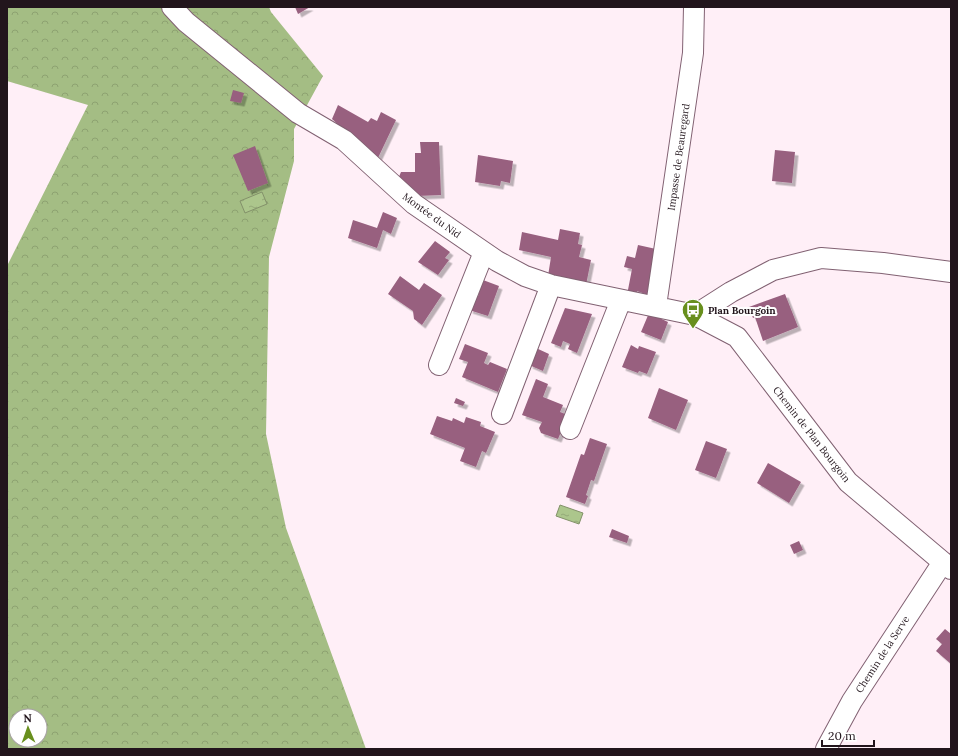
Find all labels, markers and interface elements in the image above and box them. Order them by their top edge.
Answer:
street label: Impasse de Beauregard [665,103,692,211]
street label: Montée du Nid [400,190,464,241]
bus stop icon: Plan Bourgoin [680,297,706,330]
place label: Plan Bourgoin [708,304,776,317]
street label: Chemin de Plan Bourgoin [770,384,853,485]
street label: Chemin de la Serve [853,613,913,695]
north arrow [8,708,48,748]
text: N [23,711,33,725]
scale bar [822,722,874,748]
text: 20 m [828,728,856,743]

